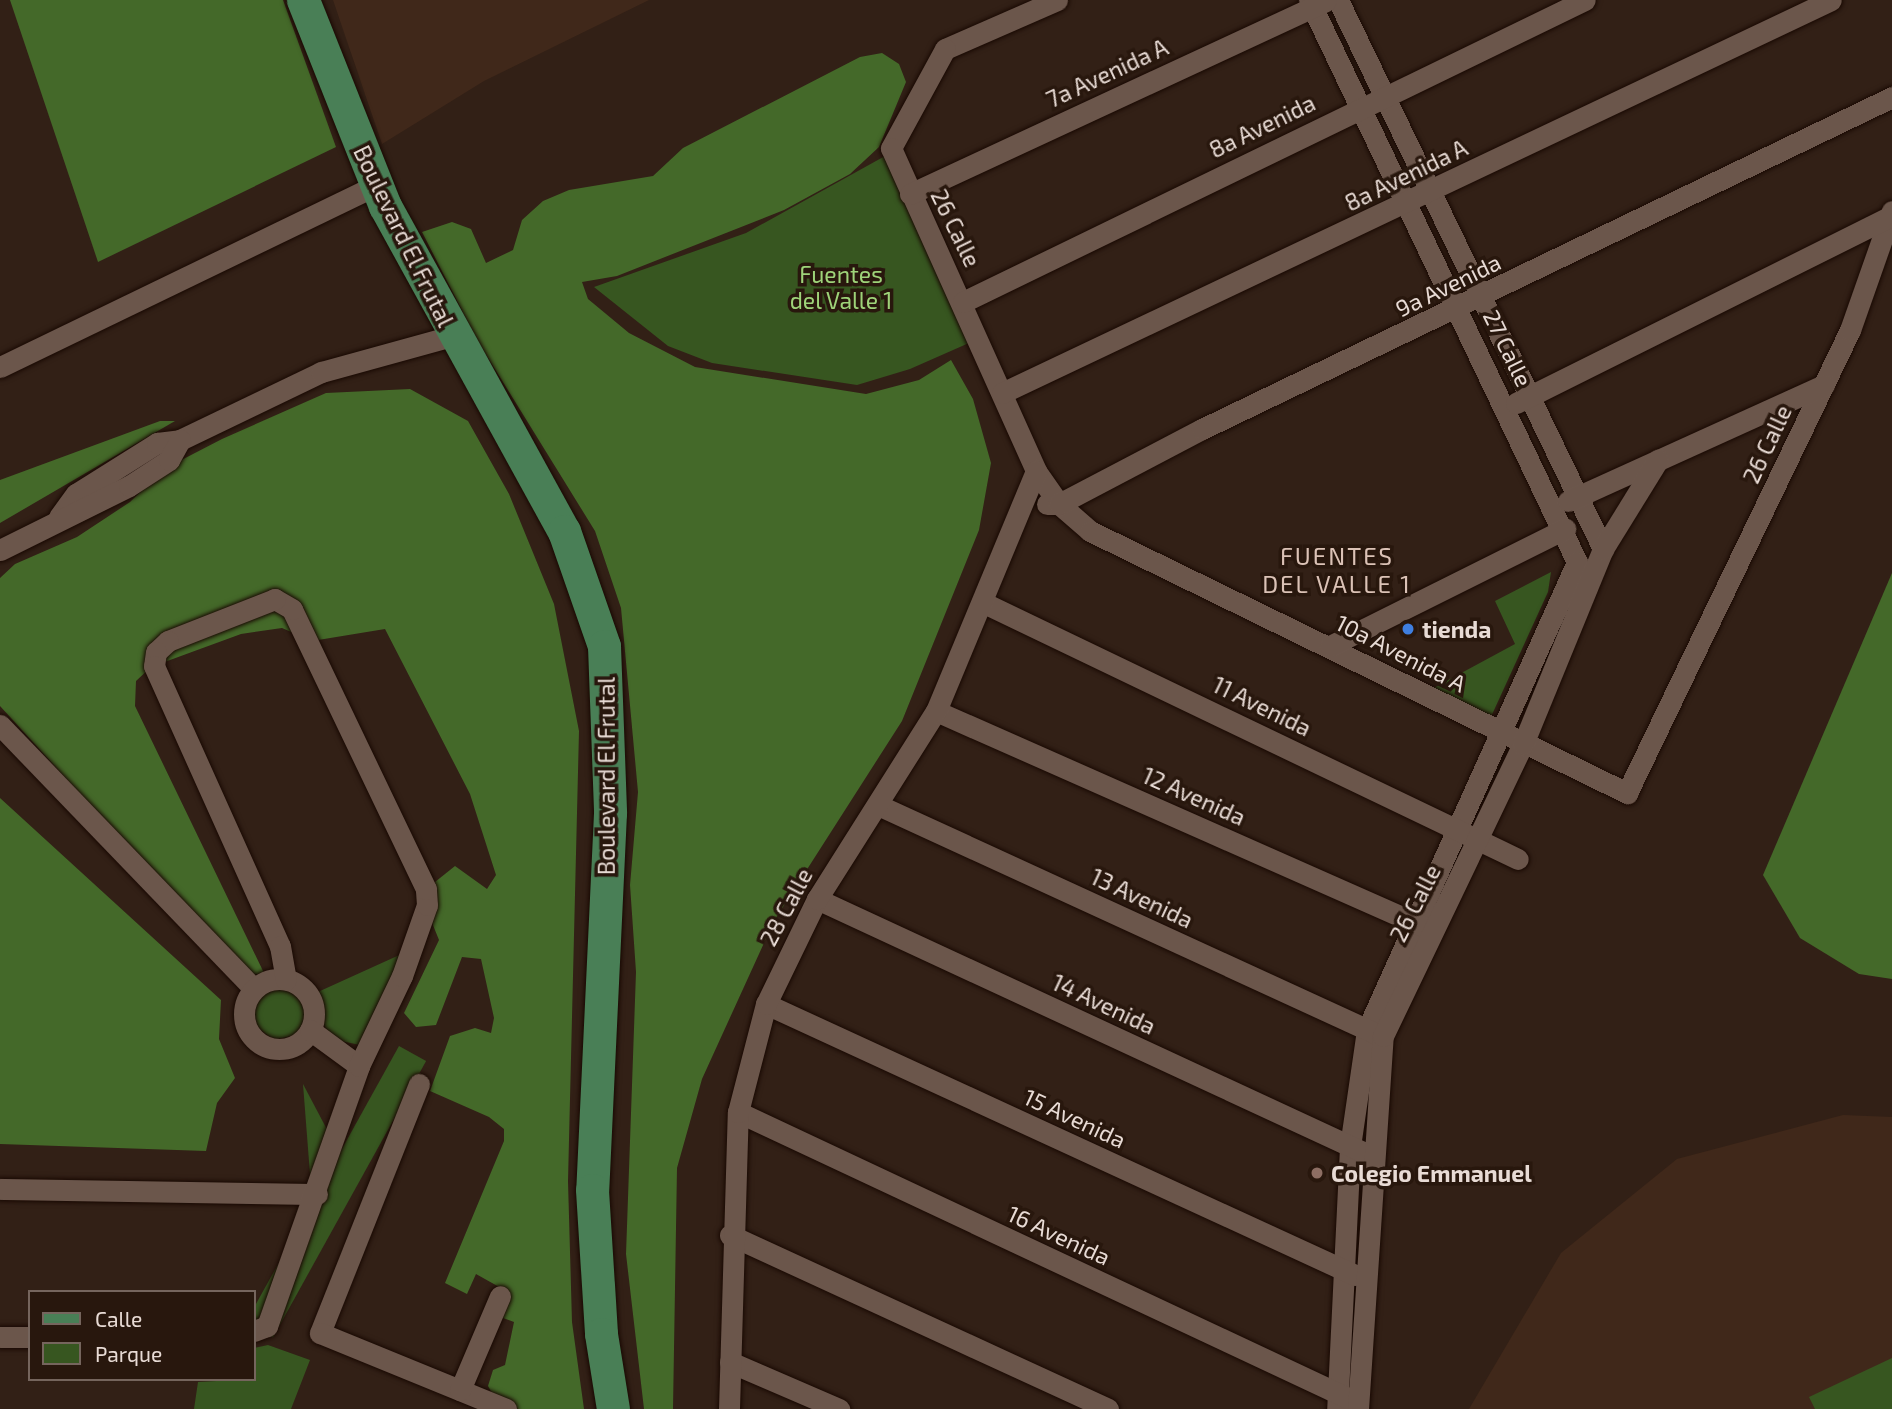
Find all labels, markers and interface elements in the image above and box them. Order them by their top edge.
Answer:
street label: 7a Avenida A [1041,33,1173,113]
street label: 8a Avenida [1204,88,1320,164]
street label: 8a Avenida A [1340,133,1472,217]
street label: Boulevard El Frutal [348,141,460,331]
street label: 26 Calle [925,185,987,271]
street label: 9a Avenida [1391,248,1505,322]
park label: Fuentes del Valle 1 [789,260,893,314]
street label: 27 Calle [1478,305,1538,391]
street label: 26 Calle [1737,401,1797,487]
district label: FUENTES DEL VALLE 1 [1263,542,1411,598]
street label: 10a Avenida A [1331,608,1471,698]
place label: tienda [1422,615,1491,643]
marker: tienda [1400,621,1416,637]
street label: 11 Avenida [1208,670,1316,742]
street label: Boulevard El Frutal [592,677,620,875]
street label: 12 Avenida [1138,761,1250,831]
street label: 26 Calle [1384,860,1446,946]
street label: 13 Avenida [1086,862,1198,934]
street label: 28 Calle [754,864,818,950]
street label: 14 Avenida [1048,968,1160,1040]
street label: 15 Avenida [1019,1082,1131,1154]
place label: Colegio Emmanuel [1331,1159,1532,1187]
marker: Colegio Emmanuel [1309,1165,1325,1181]
street label: 16 Avenida [1003,1199,1115,1271]
legend [28,1290,256,1381]
text: Calle [95,1306,142,1331]
text: Parque [95,1341,162,1366]

